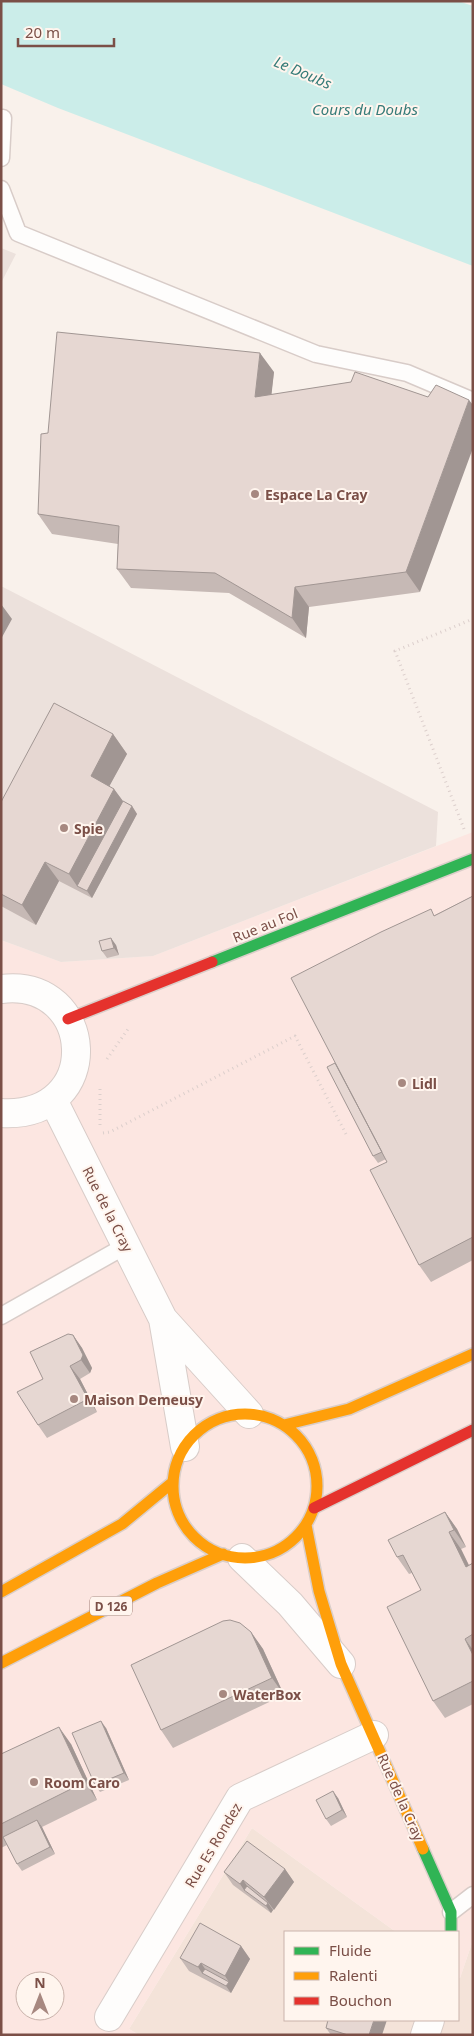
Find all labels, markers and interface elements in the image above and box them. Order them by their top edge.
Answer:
scale bar [18,15,114,47]
text: 20 m [25,22,60,42]
water label: Le Doubs [271,51,335,93]
water label: Cours du Doubs [312,99,418,119]
place label: Espace La Cray [265,485,368,504]
marker: Espace La Cray [249,488,261,500]
place label: Spie [74,819,103,838]
marker: Spie [58,822,70,834]
street label: Rue au Fol [230,903,300,947]
place label: Lidl [412,1074,437,1093]
marker: Lidl [396,1077,408,1089]
street label: Rue de la Cray [78,1163,138,1256]
place label: Maison Demeusy [84,1390,203,1409]
marker: Maison Demeusy [68,1393,80,1405]
road number: D 126 [90,1596,132,1615]
place label: WaterBox [233,1685,302,1704]
marker: WaterBox [217,1688,229,1700]
street label: Rue de la Cray [373,1750,429,1844]
place label: Room Caro [44,1773,120,1792]
marker: Room Caro [28,1776,40,1788]
street label: Rue Es Rondez [180,1799,246,1891]
legend [284,1931,459,2021]
text: Fluide [329,1940,371,1960]
text: Ralenti [329,1965,378,1985]
north arrow [15,1971,65,2021]
text: N [34,1973,46,1992]
text: Bouchon [329,1990,392,2010]

